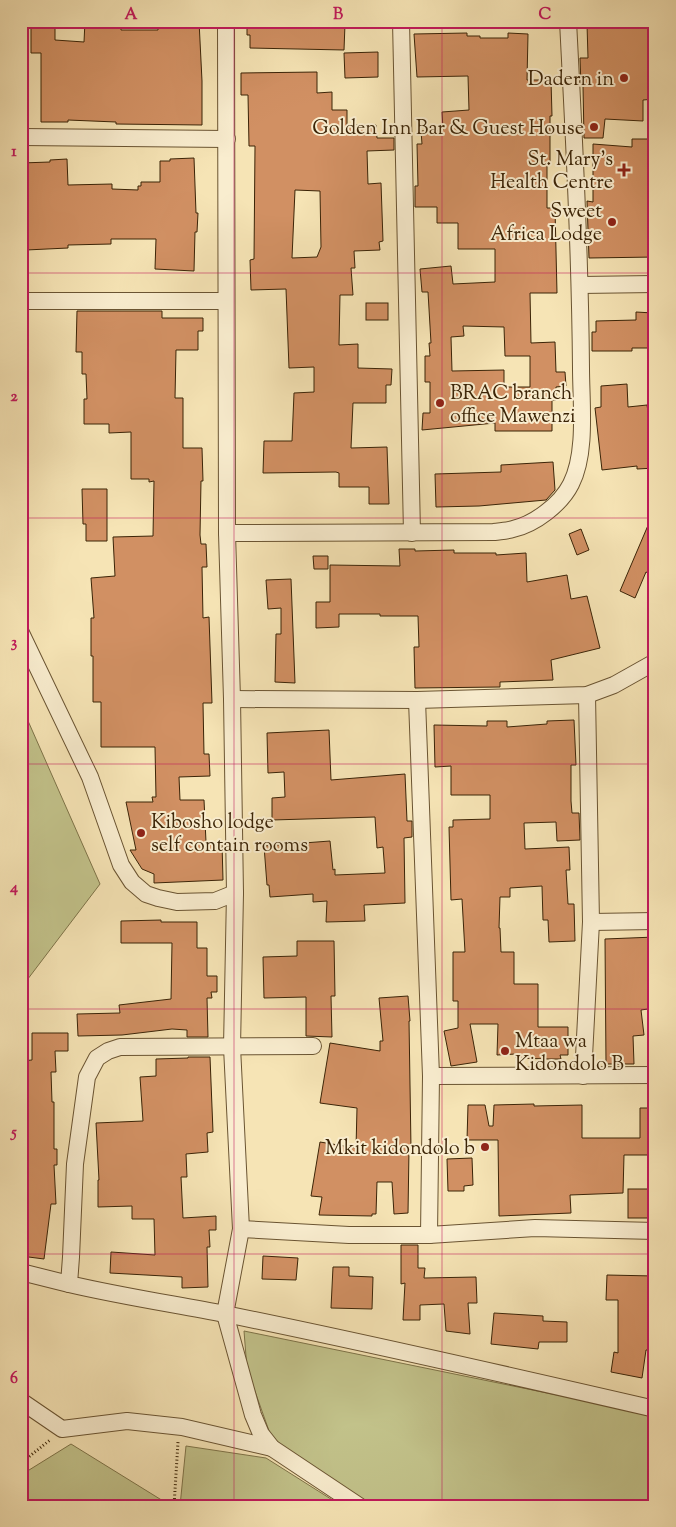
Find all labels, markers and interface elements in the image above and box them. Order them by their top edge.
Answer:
text: A [125,4,138,27]
text: B [333,4,343,27]
text: C [539,4,552,27]
place label: Dadern in [528,66,614,95]
marker: Dadern in [618,72,630,84]
place label: Golden Inn Bar & Guest House [312,115,584,144]
marker: Golden Inn Bar & Guest House [588,121,600,133]
text: 1 [11,141,17,164]
place label: St. Mary's Health Centre [490,146,613,198]
marker: St. Mary's Health Centre [617,163,631,177]
place label: Sweet Africa Lodge [490,198,602,250]
marker: Sweet Africa Lodge [606,216,618,228]
place label: BRAC branch office Mawenzi [450,380,576,432]
text: 2 [10,386,18,409]
marker: BRAC branch office Mawenzi [434,397,446,409]
text: 3 [11,632,18,655]
place label: Kibosho lodge self contain rooms [151,809,308,861]
marker: Kibosho lodge self contain rooms [135,827,147,839]
text: 4 [9,877,18,900]
place label: Mtaa wa Kidondolo B [515,1028,624,1080]
marker: Mtaa wa Kidondolo B [499,1045,511,1057]
text: 5 [9,1122,17,1145]
place label: Mkit kidondolo b [325,1135,475,1164]
marker: Mkit kidondolo b [479,1141,491,1153]
text: 6 [10,1368,18,1391]

